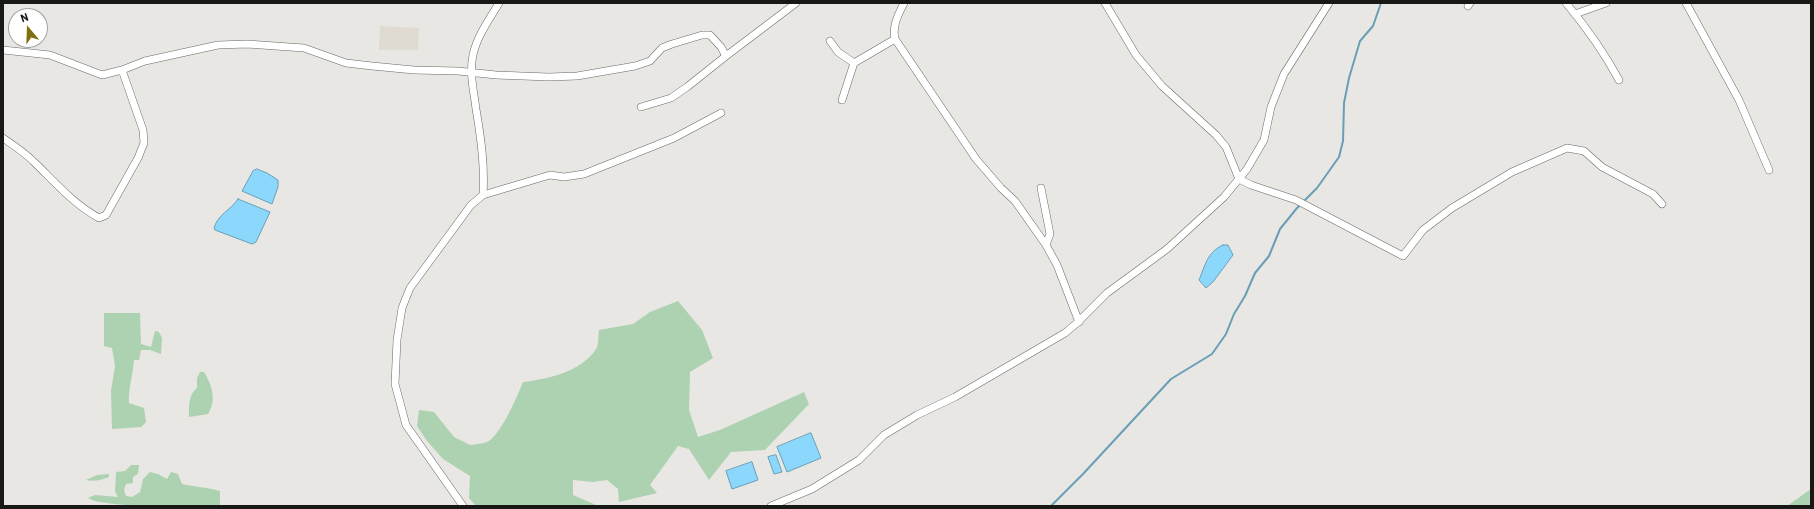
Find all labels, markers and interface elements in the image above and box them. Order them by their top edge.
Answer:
north arrow [8,8,48,48]
text: N [19,10,30,24]

